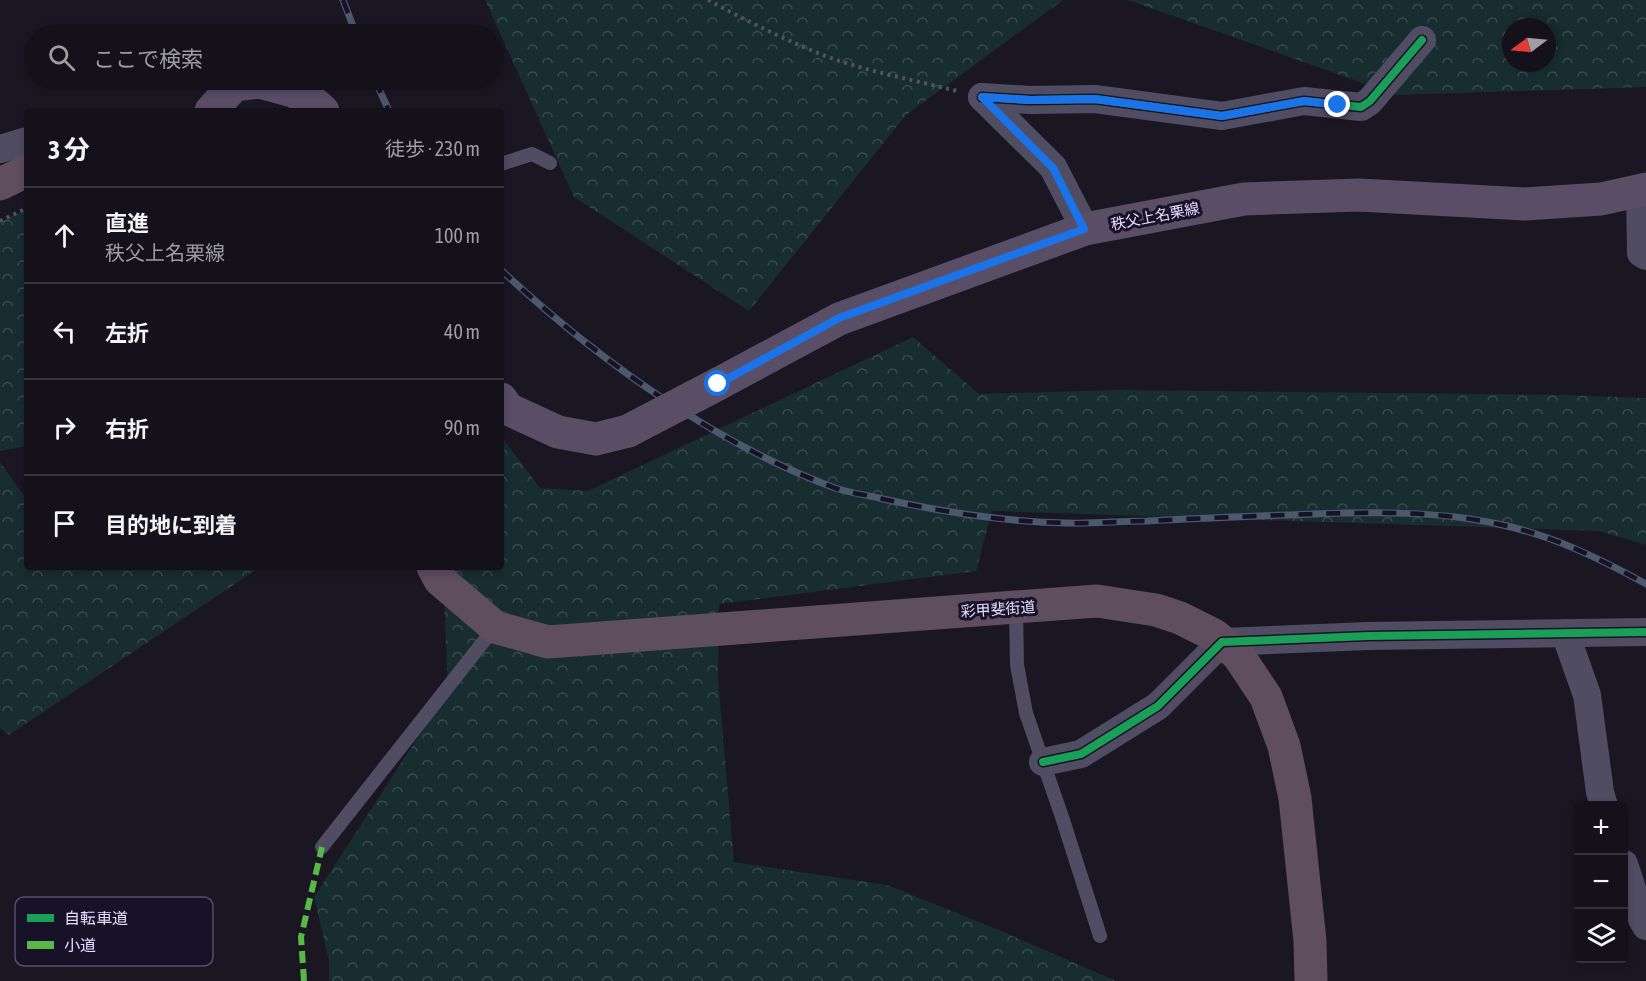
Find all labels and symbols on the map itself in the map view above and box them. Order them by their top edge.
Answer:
north arrow [1502,18,1556,72]
route end [1324,91,1350,117]
street label: 秩父上名栗線 [1109,199,1201,233]
route start [704,370,730,396]
street label: 彩甲斐街道 [960,598,1036,620]
legend [15,897,213,966]
text: 自転車道 [64,909,128,927]
text: 小道 [64,936,96,954]

